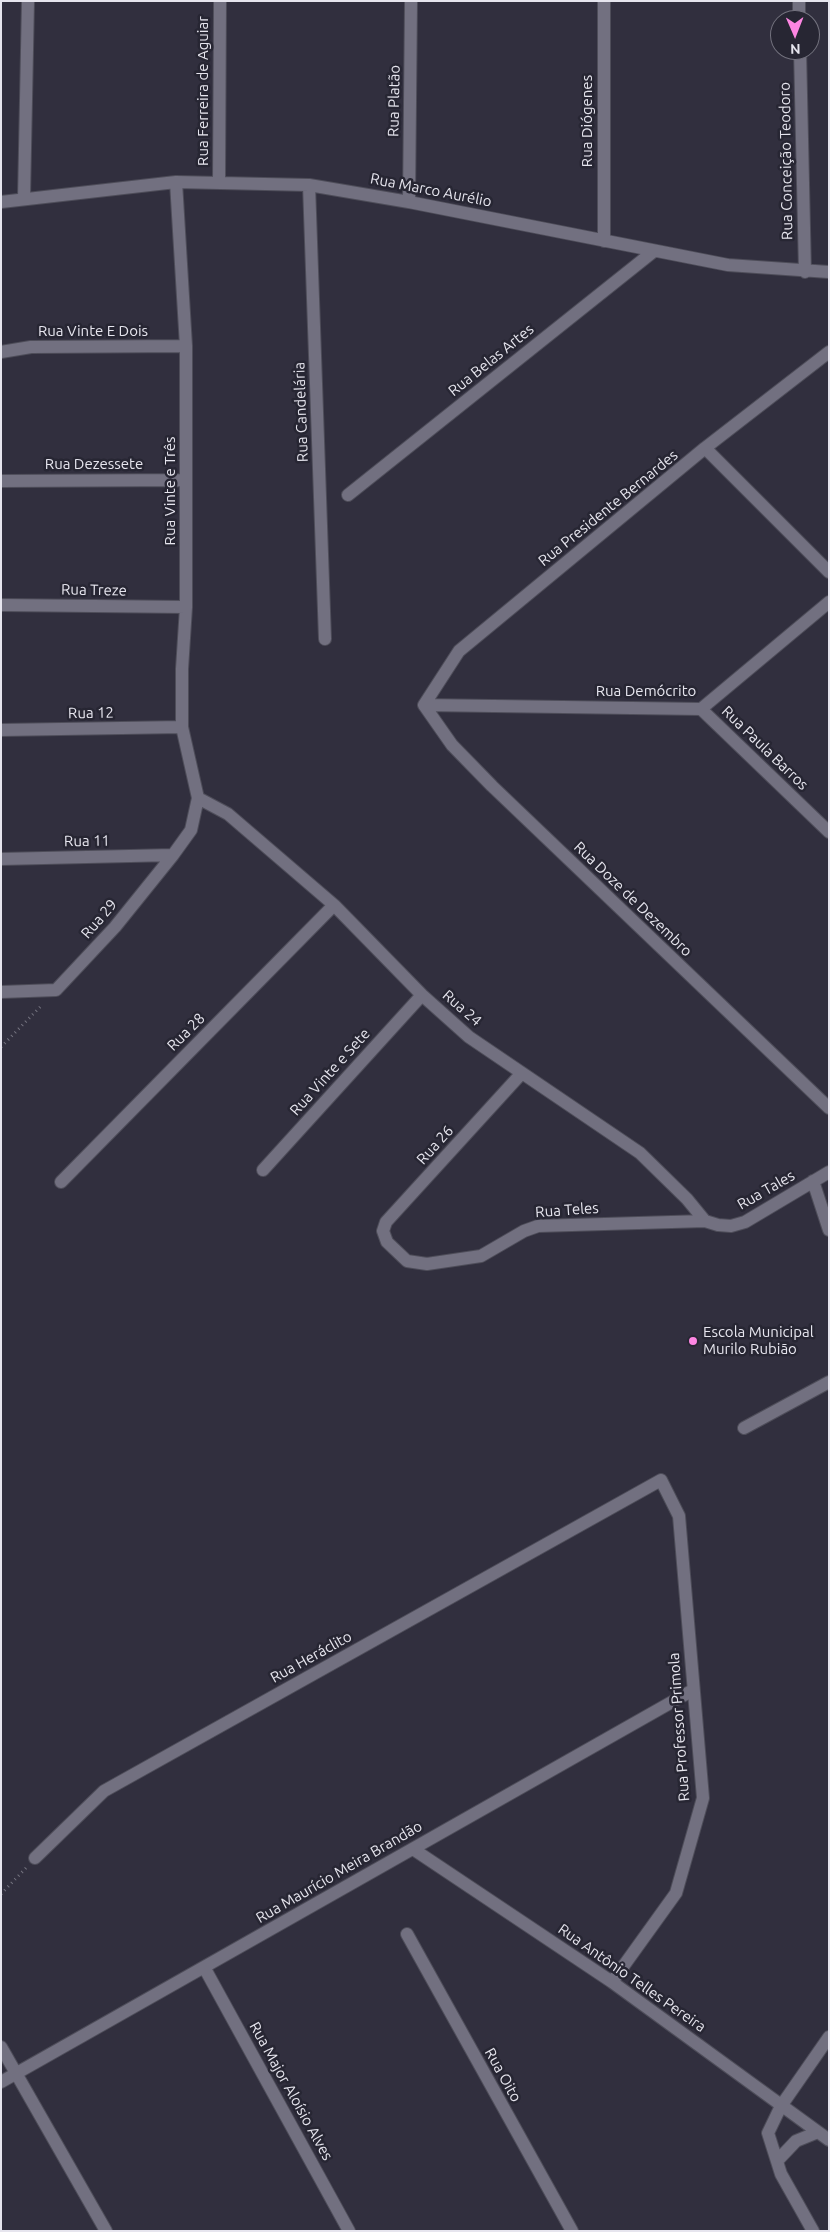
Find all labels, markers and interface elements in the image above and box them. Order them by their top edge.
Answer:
north arrow [770,10,820,60]
street label: Rua Ferreira de Aguiar [194,16,212,166]
text: N [790,41,801,57]
street label: Rua Platão [384,65,404,137]
street label: Rua Diógenes [578,75,596,167]
street label: Rua Conceição Teodoro [776,82,796,240]
street label: Rua Marco Aurélio [369,169,493,211]
street label: Rua Belas Artes [445,320,537,400]
street label: Rua Vinte E Dois [38,322,148,340]
street label: Rua Candelária [290,362,312,462]
street label: Rua Vinte e Três [161,437,179,545]
street label: Rua Presidente Bernardes [535,446,681,570]
street label: Rua Dezessete [45,455,143,473]
street label: Rua Treze [61,580,127,600]
street label: Rua Demócrito [596,682,696,700]
street label: Rua Paula Barros [718,702,812,794]
street label: Rua 12 [68,704,114,722]
street label: Rua 11 [64,832,110,850]
street label: Rua Doze de Dezembro [570,838,696,960]
street label: Rua 29 [77,896,121,942]
street label: Rua 24 [439,986,485,1030]
street label: Rua 28 [163,1009,209,1055]
street label: Rua Vinte e Sete [286,1025,374,1119]
street label: Rua 26 [413,1122,457,1168]
street label: Rua Tales [734,1166,798,1214]
street label: Rua Teles [535,1199,599,1221]
place label: Escola Municipal Murilo Rubião [703,1323,814,1358]
marker: Escola Municipal Murilo Rubião [687,1335,699,1347]
street label: Rua Heráclito [267,1627,355,1687]
street label: Rua Professor Primola [665,1652,693,1802]
street label: Rua Maurício Meira Brandão [253,1817,425,1927]
street label: Rua Antônio Telles Pereira [555,1920,709,2036]
street label: Rua Major Aloísio Alves [245,2019,337,2163]
street label: Rua Oito [481,2045,525,2105]

